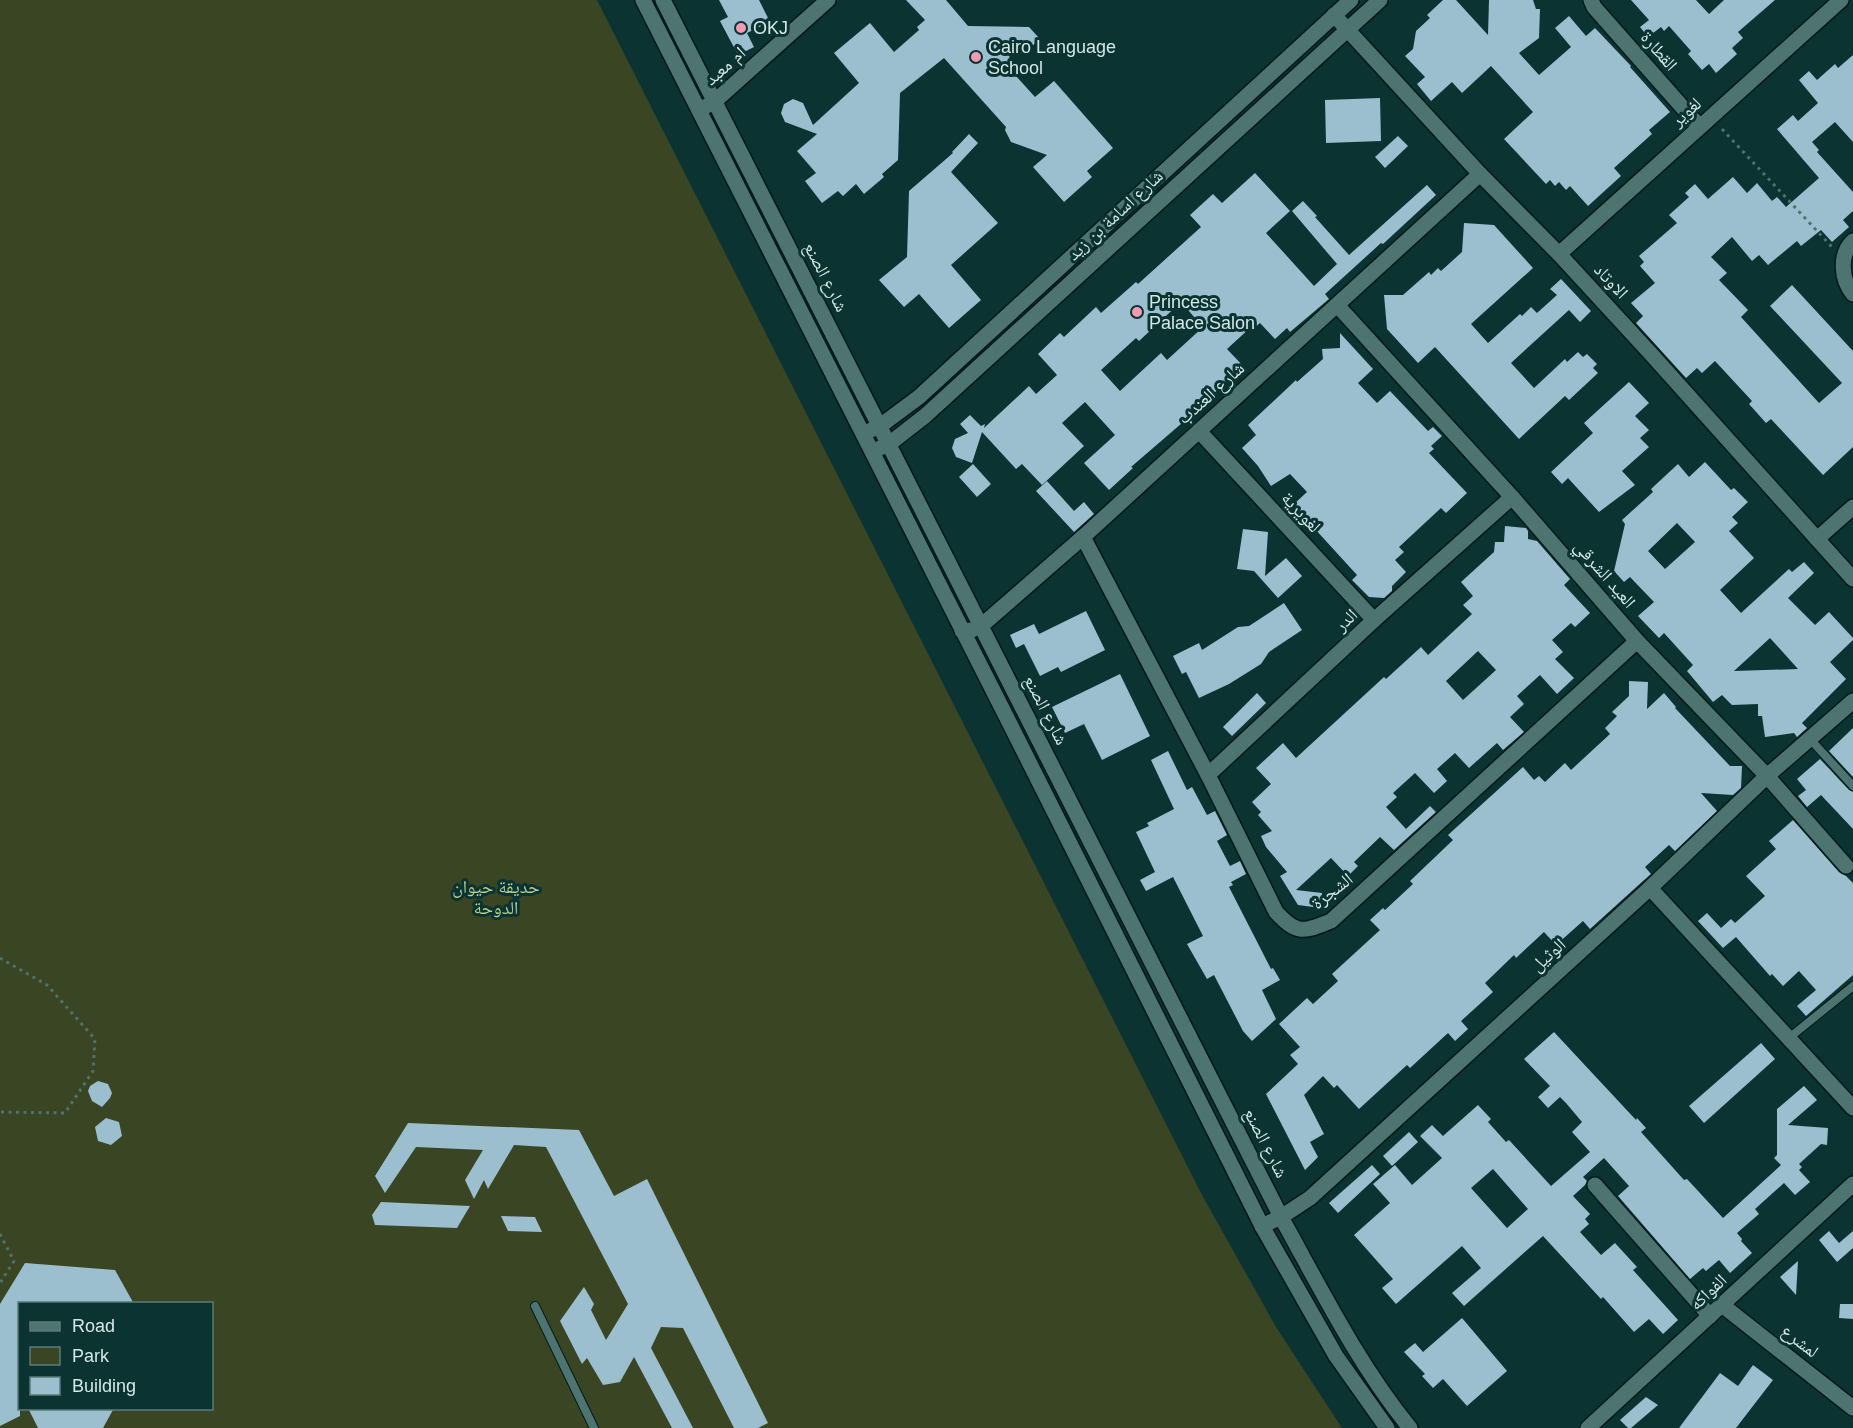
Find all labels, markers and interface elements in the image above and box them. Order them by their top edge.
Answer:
place label: OKJ [753,18,788,38]
marker: OKJ [734,21,748,35]
street label: القطارة [1637,27,1681,75]
place label: Cairo Language School [988,37,1116,78]
street label: ام معبد [701,43,751,91]
marker: Cairo Language School [969,50,983,64]
street label: لغوير [1666,93,1705,131]
street label: شارع اسامة بن زيد [1063,166,1168,265]
street label: شارع الصنع [798,239,852,316]
street label: الاوتاد [1590,259,1632,303]
place label: Princess Palace Salon [1149,292,1255,333]
marker: Princess Palace Salon [1130,305,1144,319]
street label: شارع العندب [1174,358,1249,429]
street label: لغويرية [1277,488,1324,536]
street label: العيد الشرقي [1567,536,1640,615]
street label: الدر [1330,605,1361,636]
street label: شارع الصنع [1018,672,1072,749]
street label: الشجرة [1307,869,1357,913]
park label: حديقة حيوان الدوحة [452,877,540,918]
street label: الوثيل [1527,934,1570,976]
street label: شارع الصنع [1238,1105,1292,1182]
street label: الفواكه [1685,1270,1731,1314]
legend [18,1302,213,1410]
text: Road [72,1316,115,1336]
street label: لمشرع [1777,1320,1822,1362]
text: Park [72,1346,110,1366]
text: Building [72,1376,136,1396]

